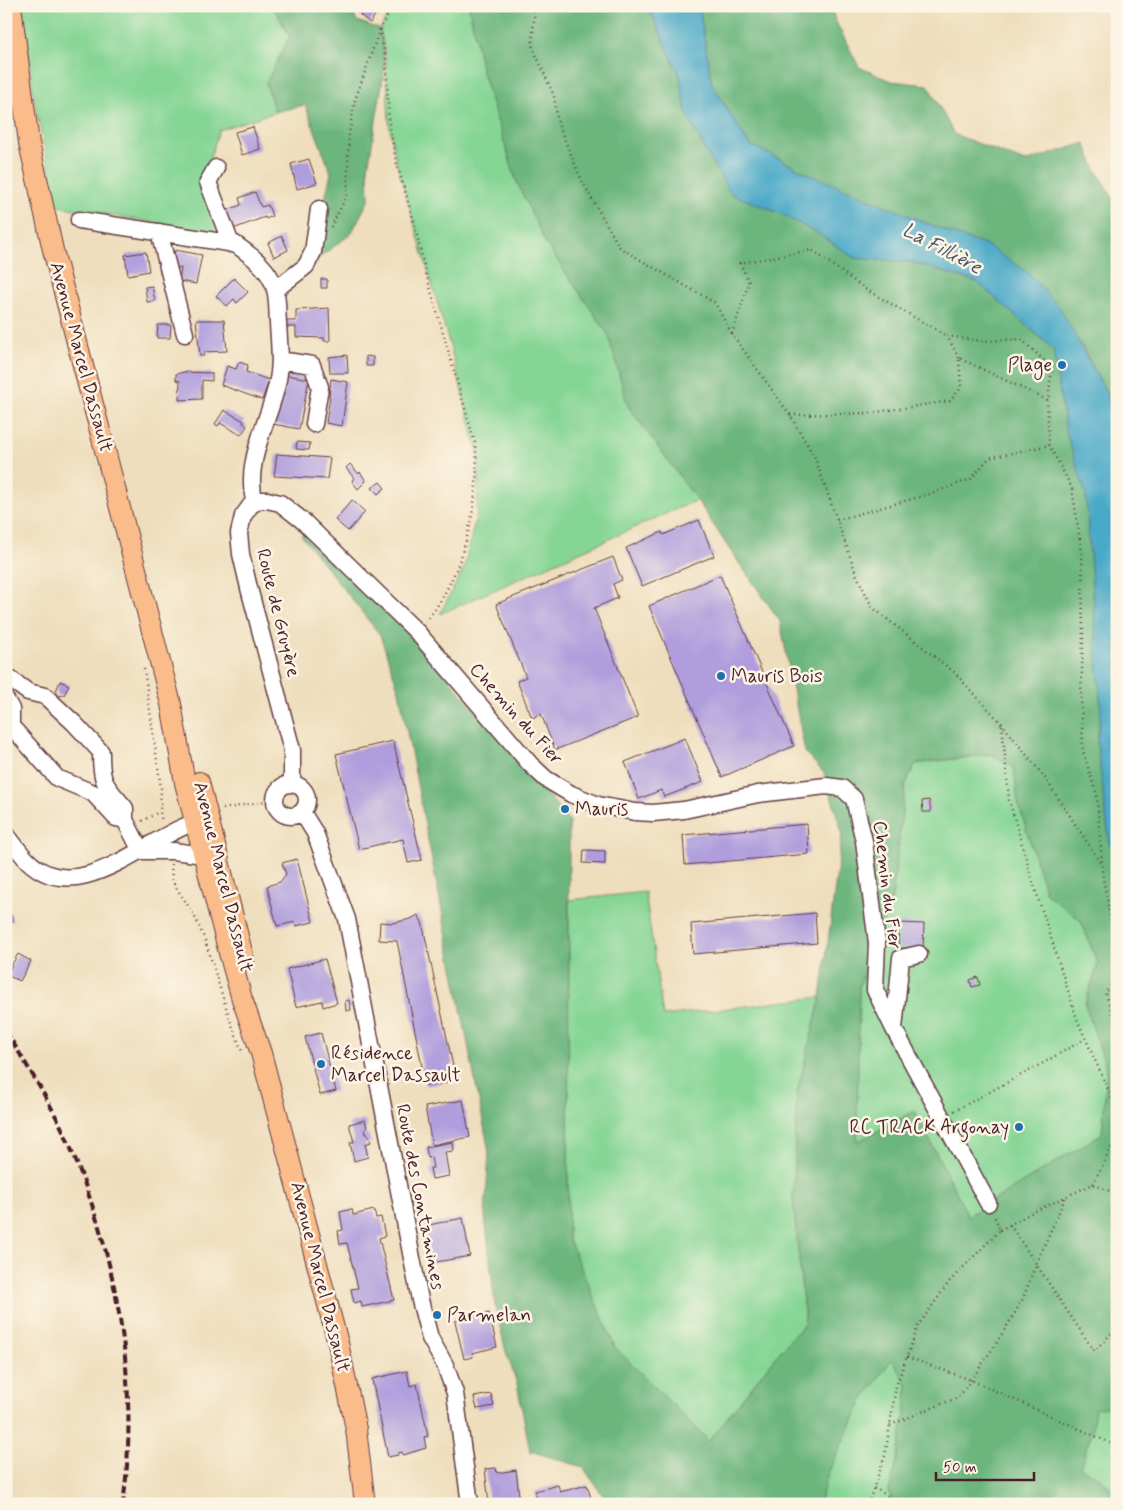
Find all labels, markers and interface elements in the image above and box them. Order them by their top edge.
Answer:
water label: La Fillière [898,217,987,282]
street label: Avenue Marcel Dassault [44,259,118,455]
place label: Plage [1008,353,1052,380]
marker: Plage [1056,359,1068,371]
street label: Route de Gruyère [250,546,306,680]
street label: Chemin du Fier [463,658,569,770]
place label: Mauris Bois [731,664,823,689]
marker: Mauris Bois [715,670,727,682]
street label: Avenue Marcel Dassault [187,779,259,975]
place label: Mauris [575,797,628,822]
marker: Mauris [559,803,571,815]
street label: Chemin du Fier [867,819,907,951]
place label: Résidence Marcel Dassault [331,1041,461,1088]
marker: Résidence Marcel Dassault [315,1058,327,1070]
street label: Route des Contamines [390,1102,450,1293]
place label: RC TRACK Argonay [849,1115,1009,1143]
marker: RC TRACK Argonay [1013,1121,1025,1133]
street label: Avenue Marcel Dassault [284,1179,356,1375]
place label: Parmelan [447,1303,531,1328]
marker: Parmelan [431,1309,443,1321]
scale bar [936,1450,1033,1482]
text: 50 m [943,1458,977,1478]

